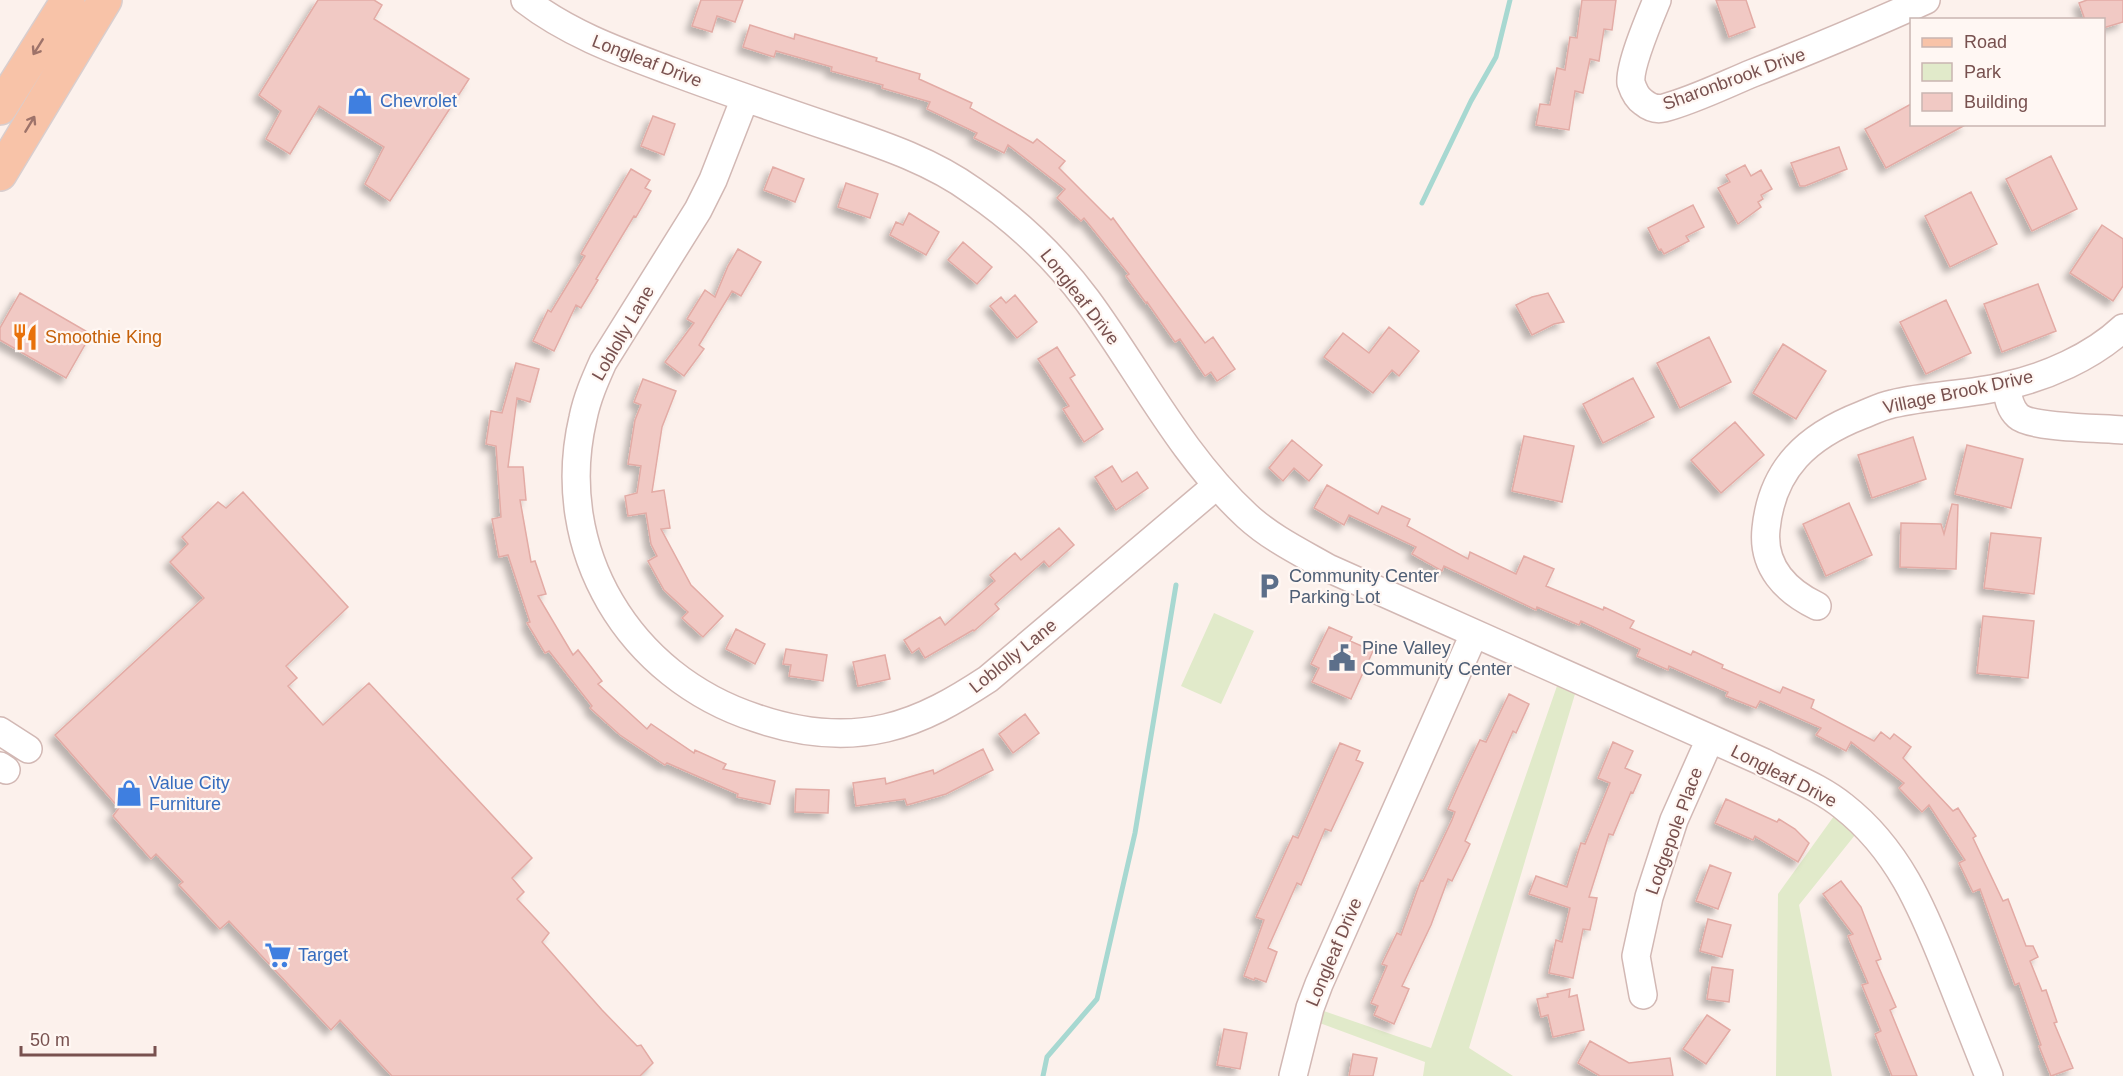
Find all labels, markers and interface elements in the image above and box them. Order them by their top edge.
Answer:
legend [1910,18,2105,126]
street label: Longleaf Drive [589,31,705,91]
text: Road [1964,32,2007,52]
one-way arrow [31,38,43,55]
street label: Sharonbrook Drive [1660,44,1808,114]
text: Park [1964,62,2002,82]
shop icon: Chevrolet [345,86,375,116]
place label: Chevrolet [380,91,457,111]
text: Building [1964,92,2028,112]
one-way arrow [24,116,36,133]
street label: Longleaf Drive [1036,245,1124,349]
street label: Loblolly Lane [588,282,658,384]
restaurant icon: Smoothie King [10,322,40,352]
place label: Smoothie King [45,327,162,347]
street label: Village Brook Drive [1881,366,2035,418]
place label: Community Center Parking Lot [1289,566,1439,607]
parking icon: Community Center Parking Lot [1254,571,1284,601]
street label: Loblolly Lane [965,615,1061,697]
place label: Pine Valley Community Center [1362,638,1512,679]
public building icon: Pine Valley Community Center [1327,643,1357,673]
street label: Longleaf Drive [1728,741,1840,811]
street label: Lodgepole Place [1642,765,1706,897]
place label: Value City Furniture [149,773,230,814]
shop icon: Value City Furniture [114,778,144,808]
street label: Longleaf Drive [1302,895,1366,1009]
supermarket icon: Target [263,940,293,970]
place label: Target [298,945,348,965]
scale bar [21,1019,154,1057]
text: 50 m [30,1030,70,1050]

